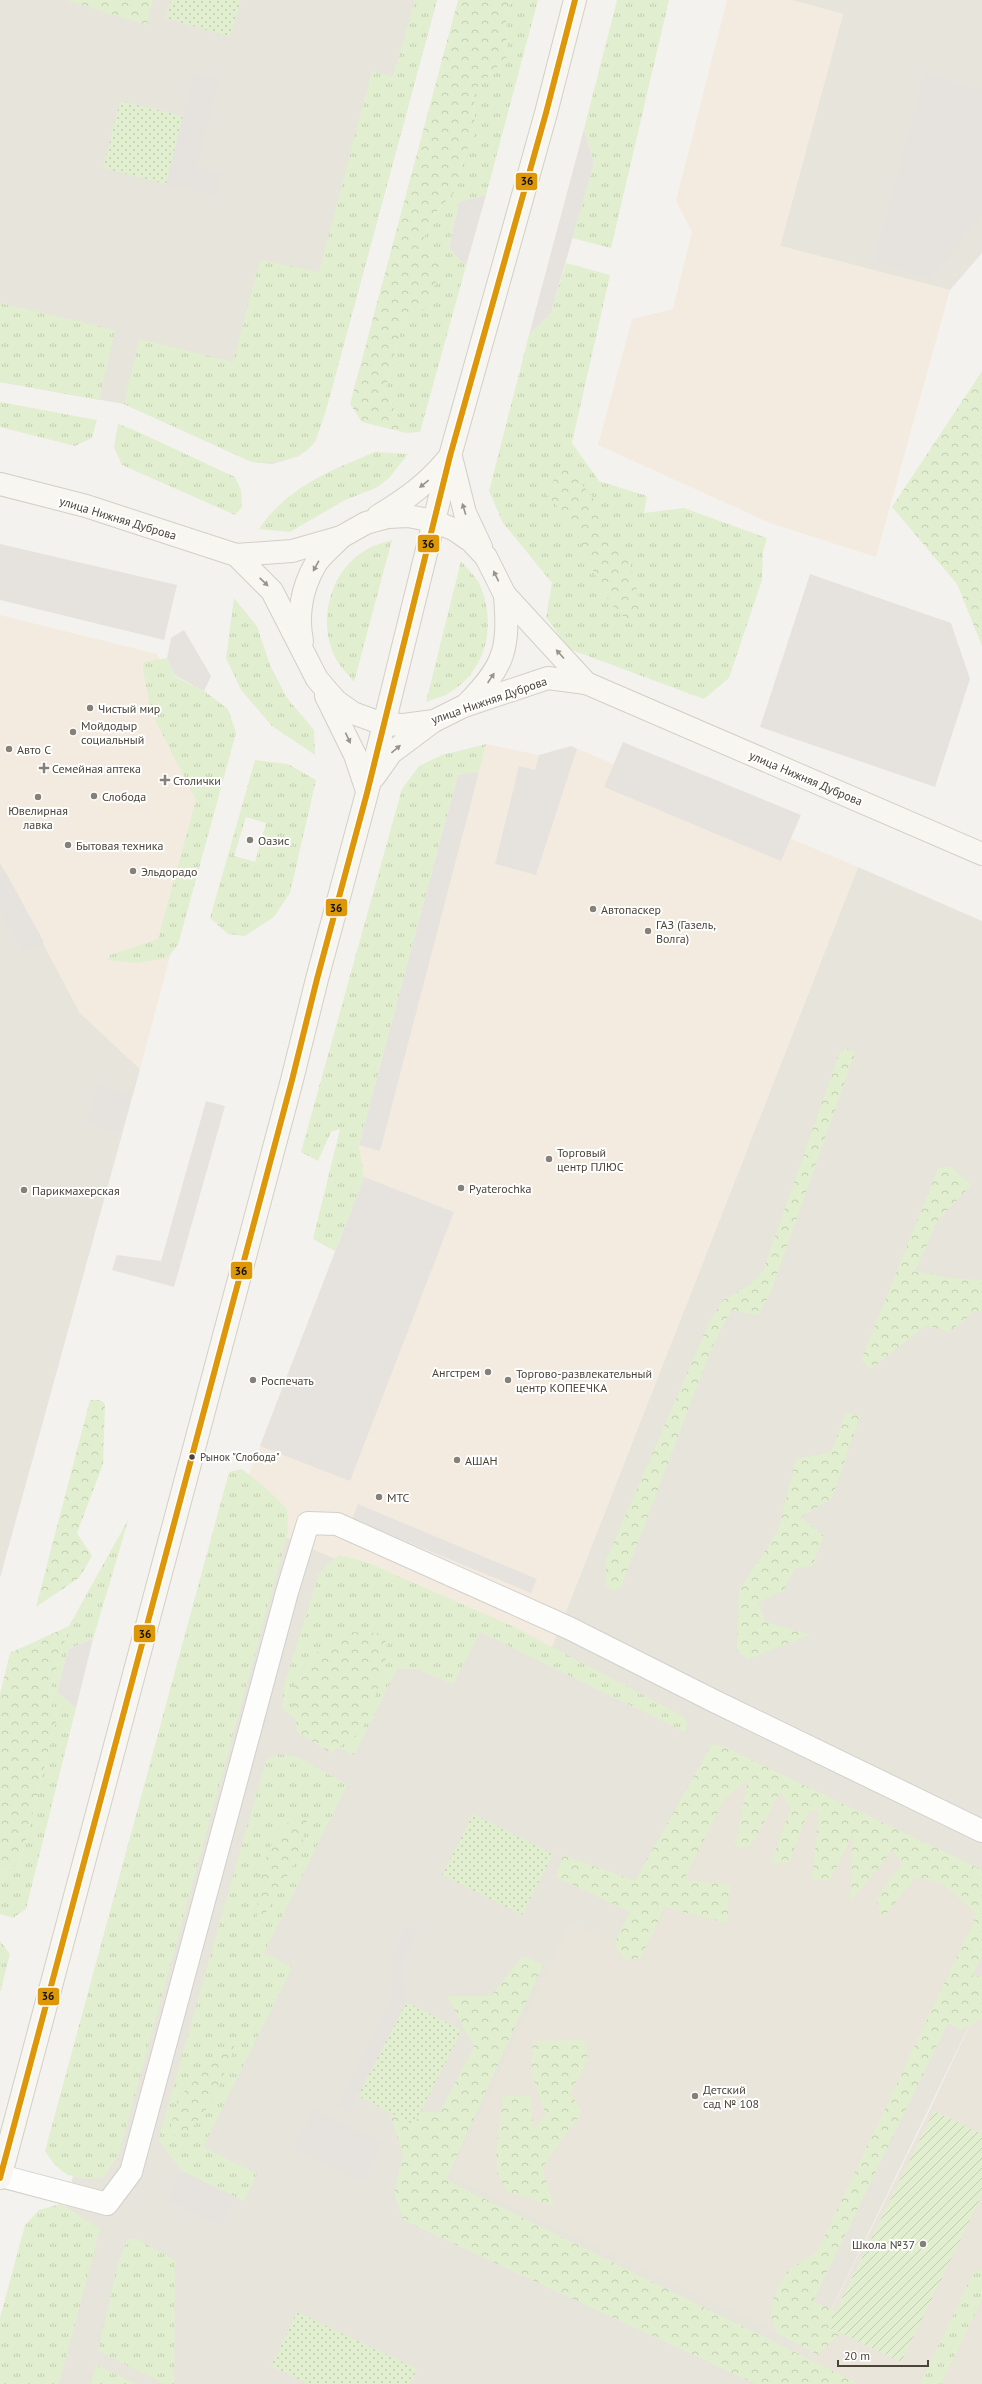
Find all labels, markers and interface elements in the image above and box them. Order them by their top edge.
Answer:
line badge: 36 [515,172,538,191]
text: 36 [521,174,533,188]
one-way arrow [419,480,429,489]
street label: улица Нижняя Дуброва [58,493,178,543]
one-way arrow [461,503,467,515]
line badge: 36 [417,534,440,553]
text: 36 [422,537,434,551]
one-way arrow [312,560,319,572]
one-way arrow [493,571,499,582]
one-way arrow [259,577,269,587]
one-way arrow [555,649,564,659]
street label: улица Нижняя Дуброва [429,673,549,727]
one-way arrow [487,673,495,683]
place label: Чистый мир [98,701,160,716]
marker: Чистый мир [85,703,95,713]
place label: Мойдодыр социальный [81,718,144,747]
marker: Мойдодыр социальный [68,727,78,737]
one-way arrow [345,733,351,744]
place label: Авто С [17,742,51,757]
marker: Авто С [4,744,14,754]
one-way arrow [391,745,402,754]
street label: улица Нижняя Дуброва [747,747,865,809]
place label: Семейная аптека [52,761,141,776]
marker: Семейная аптека [39,763,49,773]
place label: Столички [173,773,221,788]
marker: Столички [160,775,170,785]
place label: Слобода [102,789,146,804]
marker: Слобода [89,791,99,801]
marker: Ювелирная лавка [33,792,43,802]
place label: Ювелирная лавка [8,803,68,832]
place label: Оазис [258,833,290,848]
marker: Оазис [245,835,255,845]
place label: Бытовая техника [76,838,163,853]
marker: Бытовая техника [63,840,73,850]
place label: Эльдорадо [141,864,197,879]
marker: Эльдорадо [128,866,138,876]
line badge: 36 [325,898,348,917]
text: 36 [330,901,342,915]
place label: Автопаскер [601,902,661,917]
marker: Автопаскер [588,904,598,914]
place label: ГАЗ (Газель, Волга) [656,917,716,946]
marker: ГАЗ (Газель, Волга) [643,926,653,936]
place label: Торговый центр ПЛЮС [557,1145,624,1174]
marker: Торговый центр ПЛЮС [544,1154,554,1164]
place label: Pyaterochka [469,1181,532,1196]
place label: Парикмахерская [32,1183,120,1198]
marker: Pyaterochka [456,1183,466,1193]
marker: Парикмахерская [19,1185,29,1195]
line badge: 36 [230,1261,253,1280]
text: 36 [235,1264,247,1278]
place label: Ангстрем [432,1365,480,1380]
place label: Торгово-развлекательный центр КОПЕЕЧКА [516,1366,652,1395]
marker: Ангстрем [483,1367,493,1377]
place label: Роспечать [261,1373,314,1388]
marker: Роспечать [248,1375,258,1385]
marker: Торгово-развлекательный центр КОПЕЕЧКА [503,1375,513,1385]
place label: Рынок "Слобода" [200,1450,280,1464]
marker: Рынок "Слобода" [187,1452,197,1462]
place label: АШАН [465,1453,498,1468]
marker: АШАН [452,1455,462,1465]
place label: МТС [387,1490,410,1505]
marker: МТС [374,1492,384,1502]
line badge: 36 [133,1624,156,1643]
text: 36 [139,1627,151,1641]
line badge: 36 [37,1987,60,2006]
text: 36 [42,1989,54,2003]
place label: Детский сад № 108 [703,2082,759,2111]
marker: Детский сад № 108 [690,2091,700,2101]
place label: Школа №37 [852,2237,915,2252]
marker: Школа №37 [918,2239,928,2249]
scale bar [838,2342,928,2368]
text: 20 m [844,2348,870,2363]

